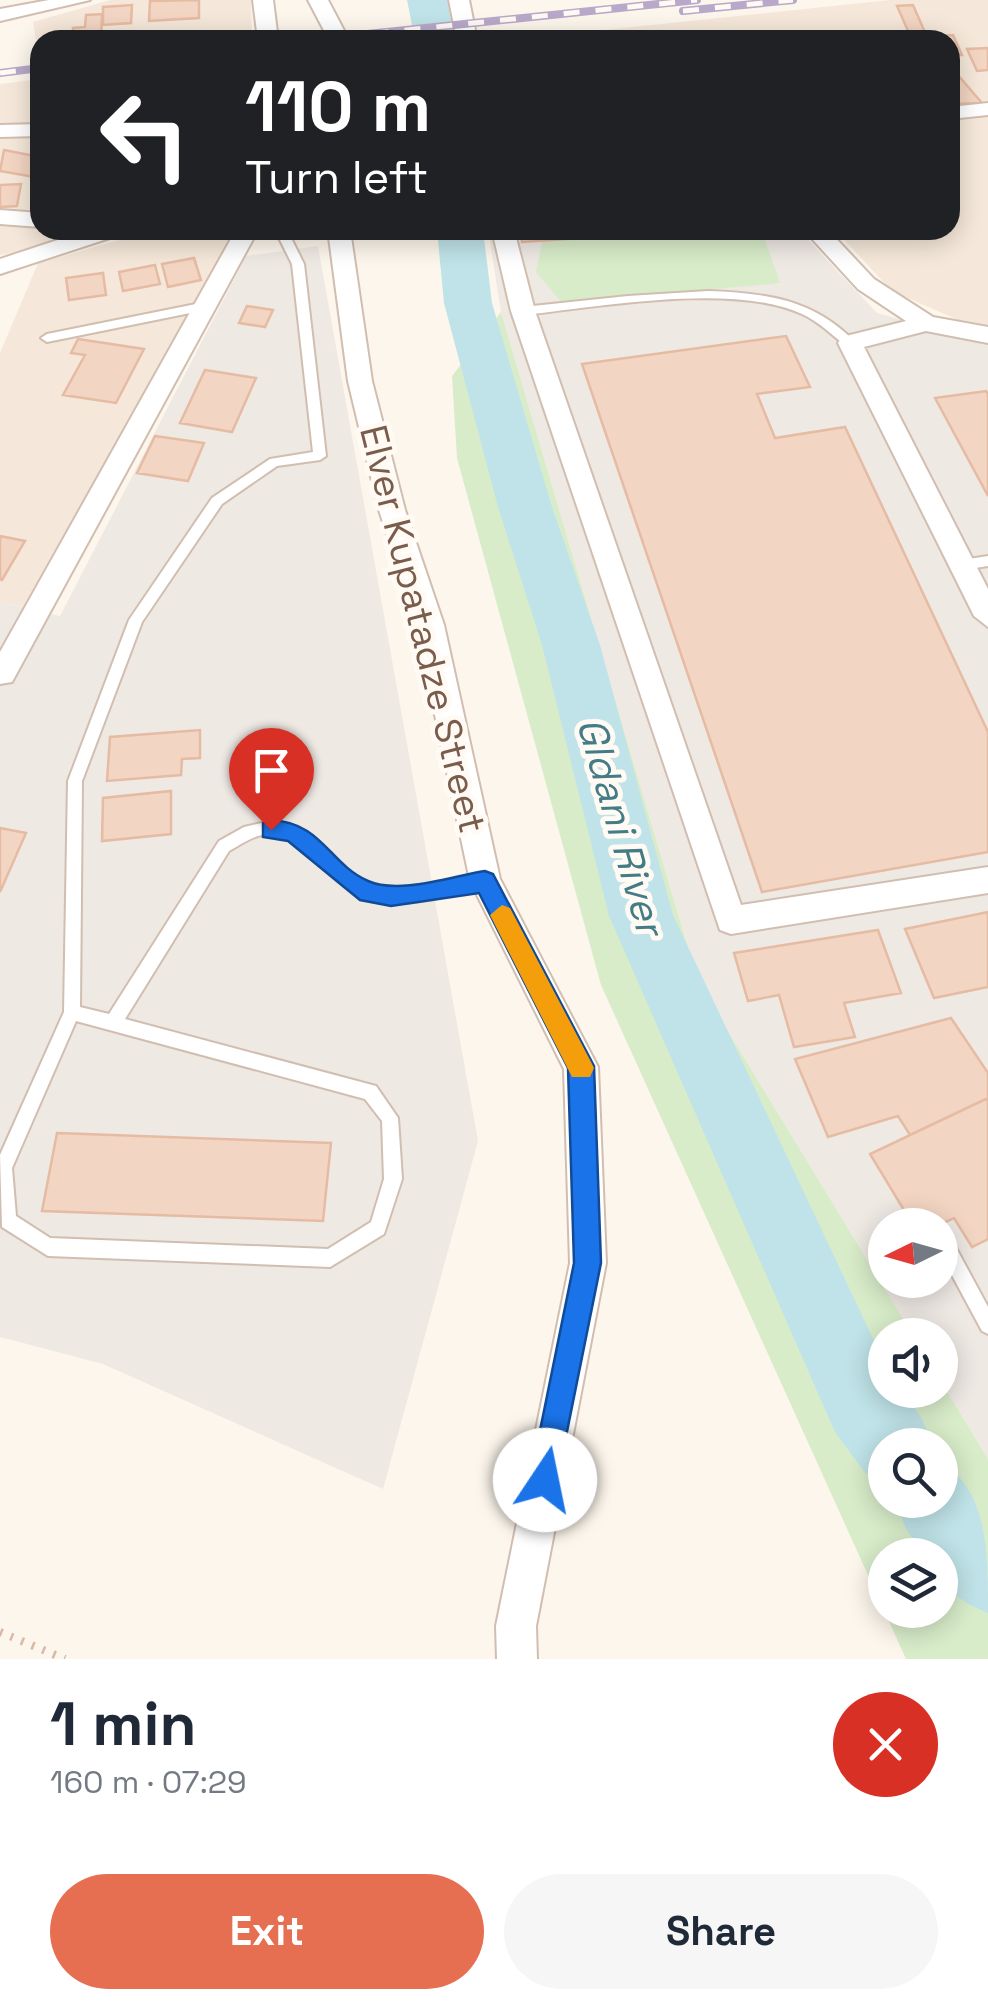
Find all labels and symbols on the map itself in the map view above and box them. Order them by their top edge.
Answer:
street label: Elver Kupatadze Street [349,420,497,838]
water label: Gldani River [565,711,677,945]
pin [229,728,314,831]
north arrow [868,1208,958,1298]
position arrow [493,1428,597,1532]

